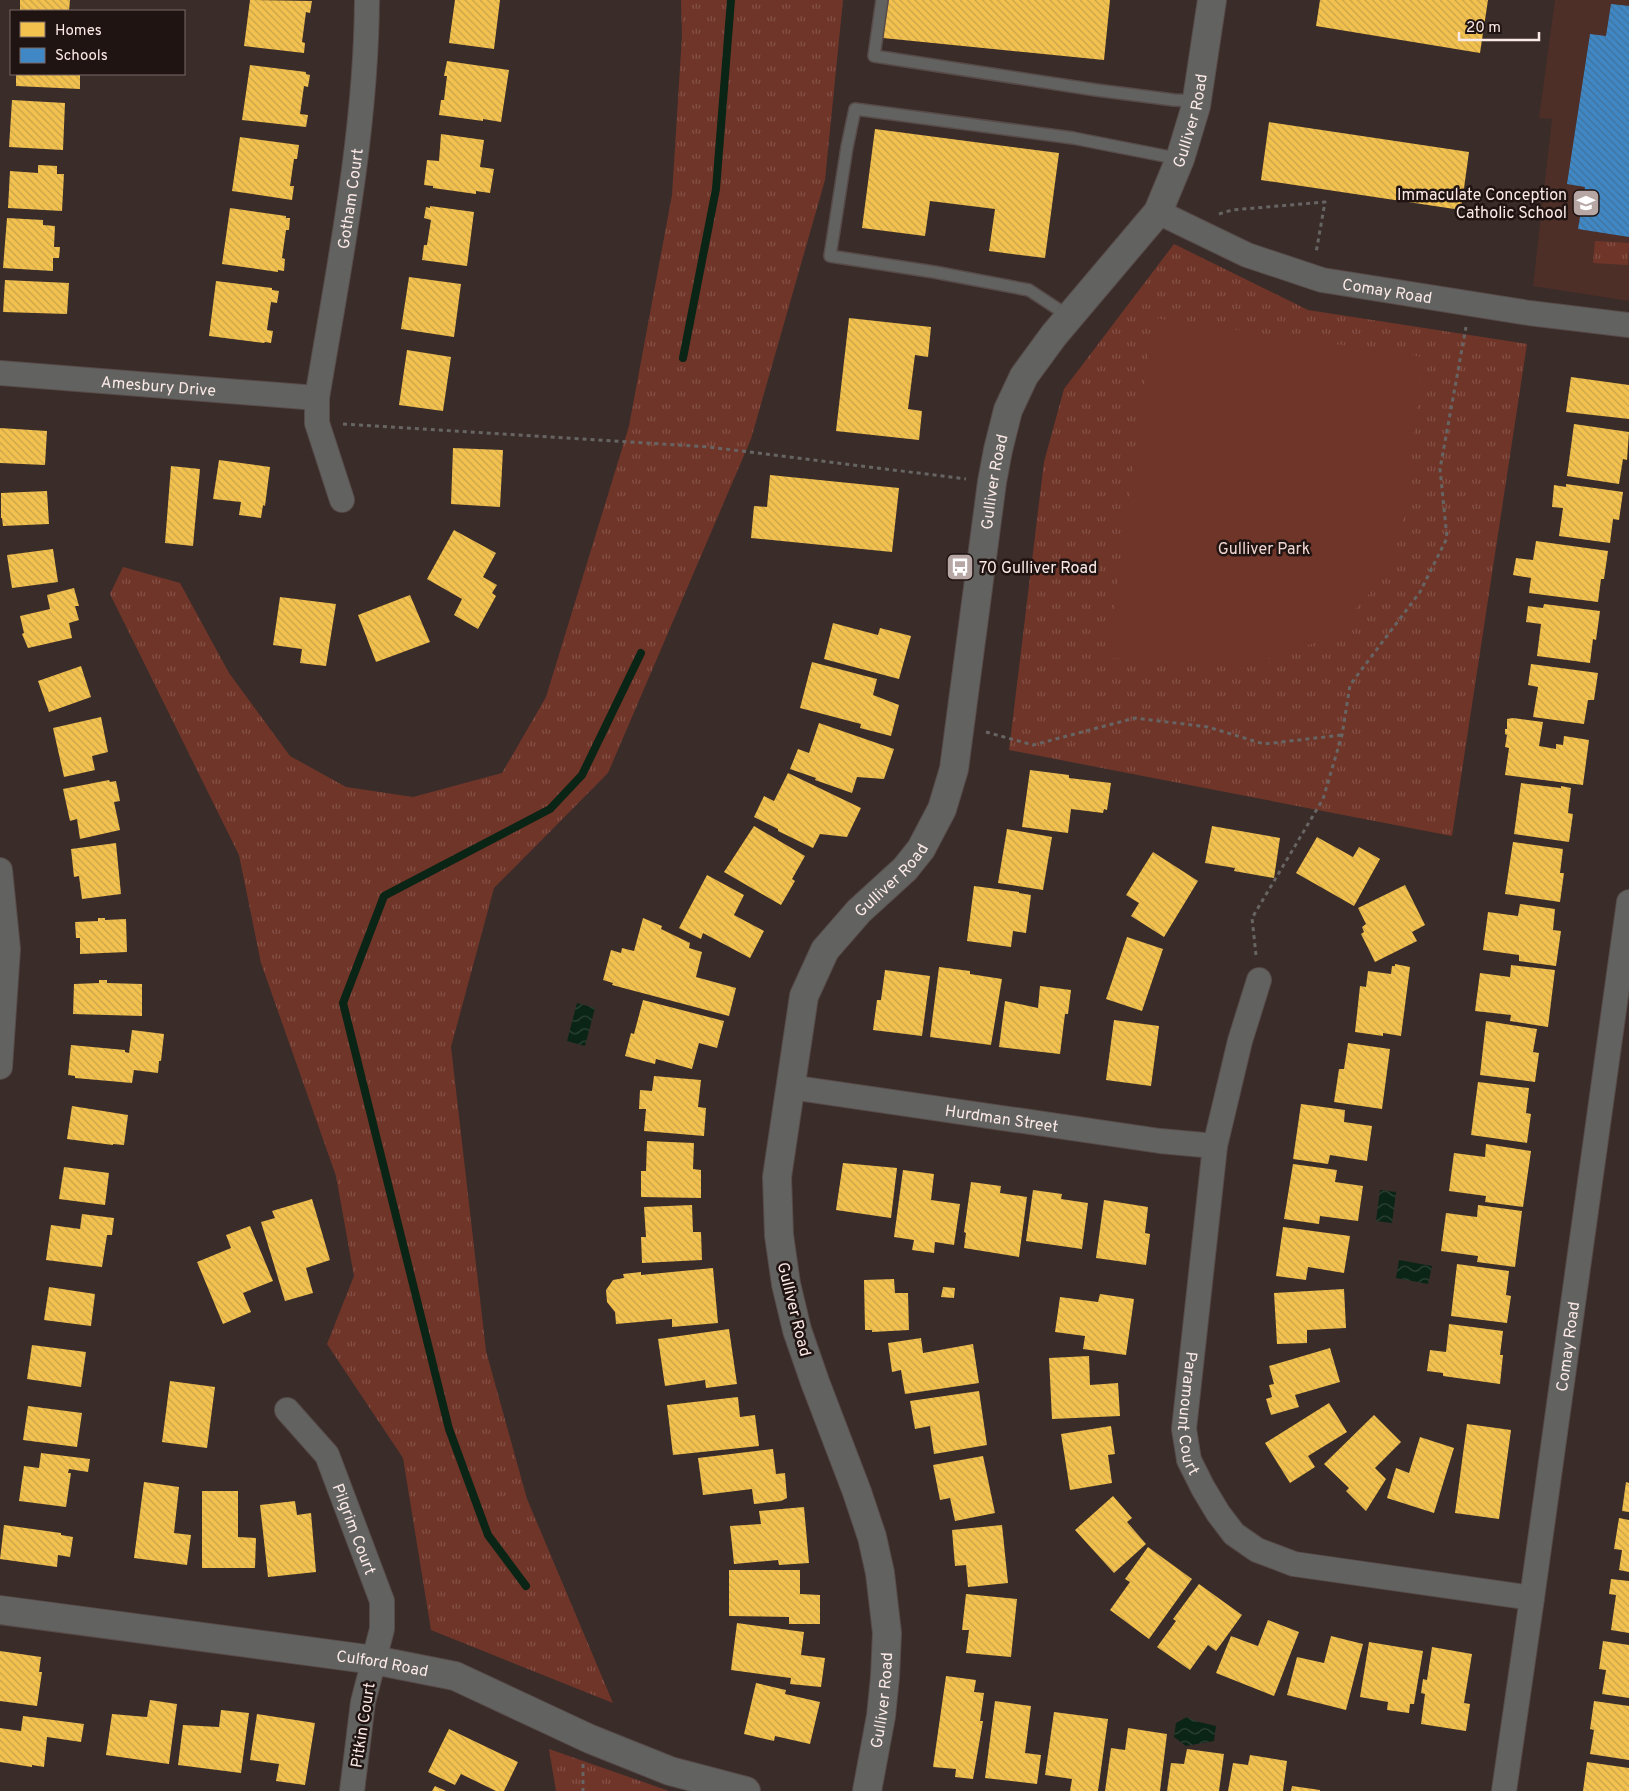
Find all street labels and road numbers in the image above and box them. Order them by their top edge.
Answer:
street label: Gulliver Road [1169,72,1213,171]
street label: Gotham Court [334,147,369,251]
street label: Comay Road [1341,275,1433,309]
street label: Amesbury Drive [100,373,217,402]
street label: Gulliver Road [978,432,1014,531]
street label: Gulliver Road [851,841,934,922]
street label: Hurdman Street [943,1102,1059,1138]
street label: Gulliver Road [772,1260,814,1359]
street label: Comay Road [1553,1300,1585,1393]
street label: Paramount Court [1172,1350,1203,1479]
street label: Pilgrim Court [327,1481,379,1578]
street label: Culford Road [335,1647,430,1682]
street label: Gulliver Road [867,1652,898,1750]
street label: Pitkin Court [347,1681,381,1769]

